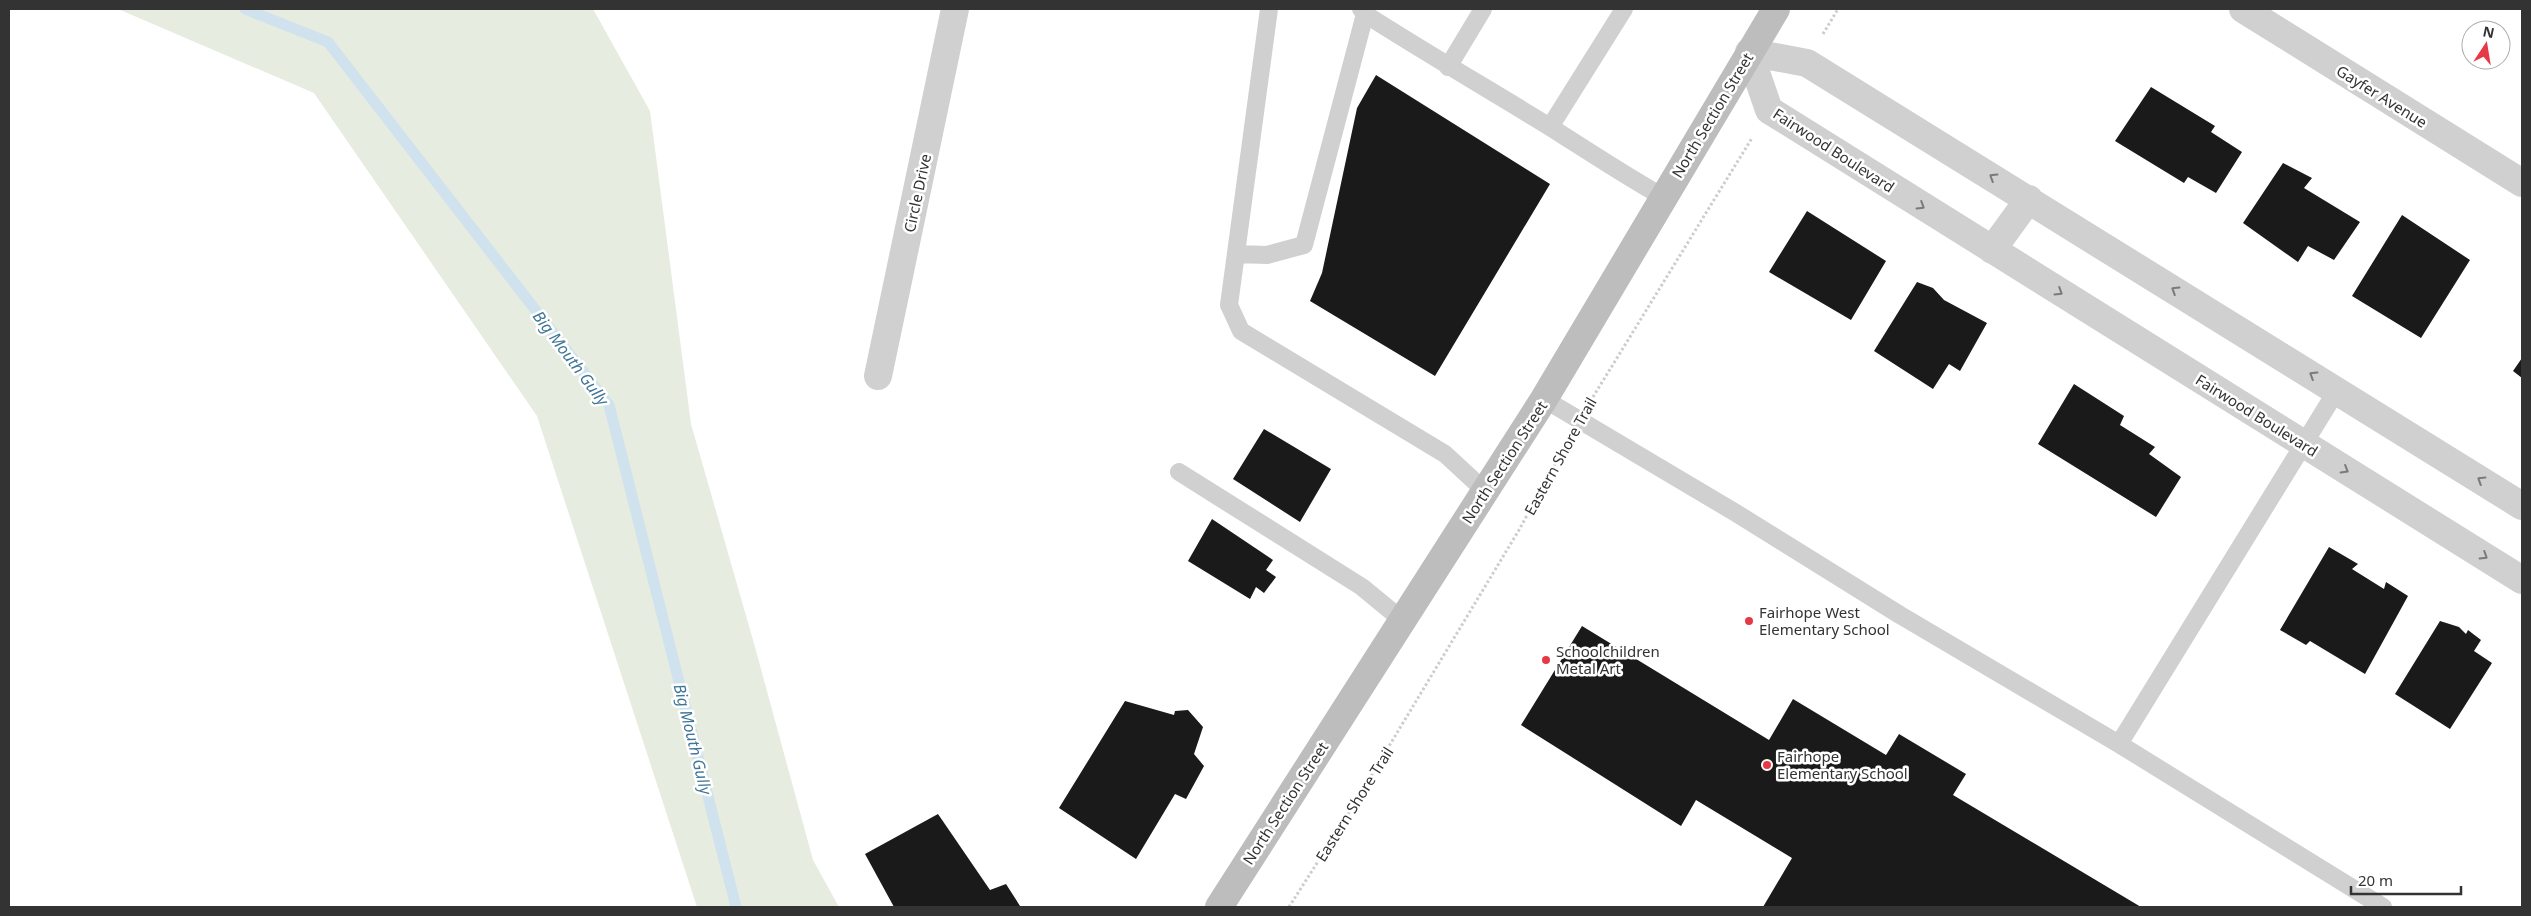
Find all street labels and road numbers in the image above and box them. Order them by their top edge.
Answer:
street label: North Section Street [1667,48,1758,181]
street label: Gayfer Avenue [2333,60,2431,132]
street label: Fairwood Boulevard [1770,103,1898,197]
street label: Circle Drive [899,152,935,234]
street label: Fairwood Boulevard [2192,369,2322,461]
street label: Eastern Shore Trail [1519,394,1601,518]
street label: North Section Street [1457,396,1552,527]
street label: North Section Street [1238,737,1333,868]
street label: Eastern Shore Trail [1311,743,1397,865]

